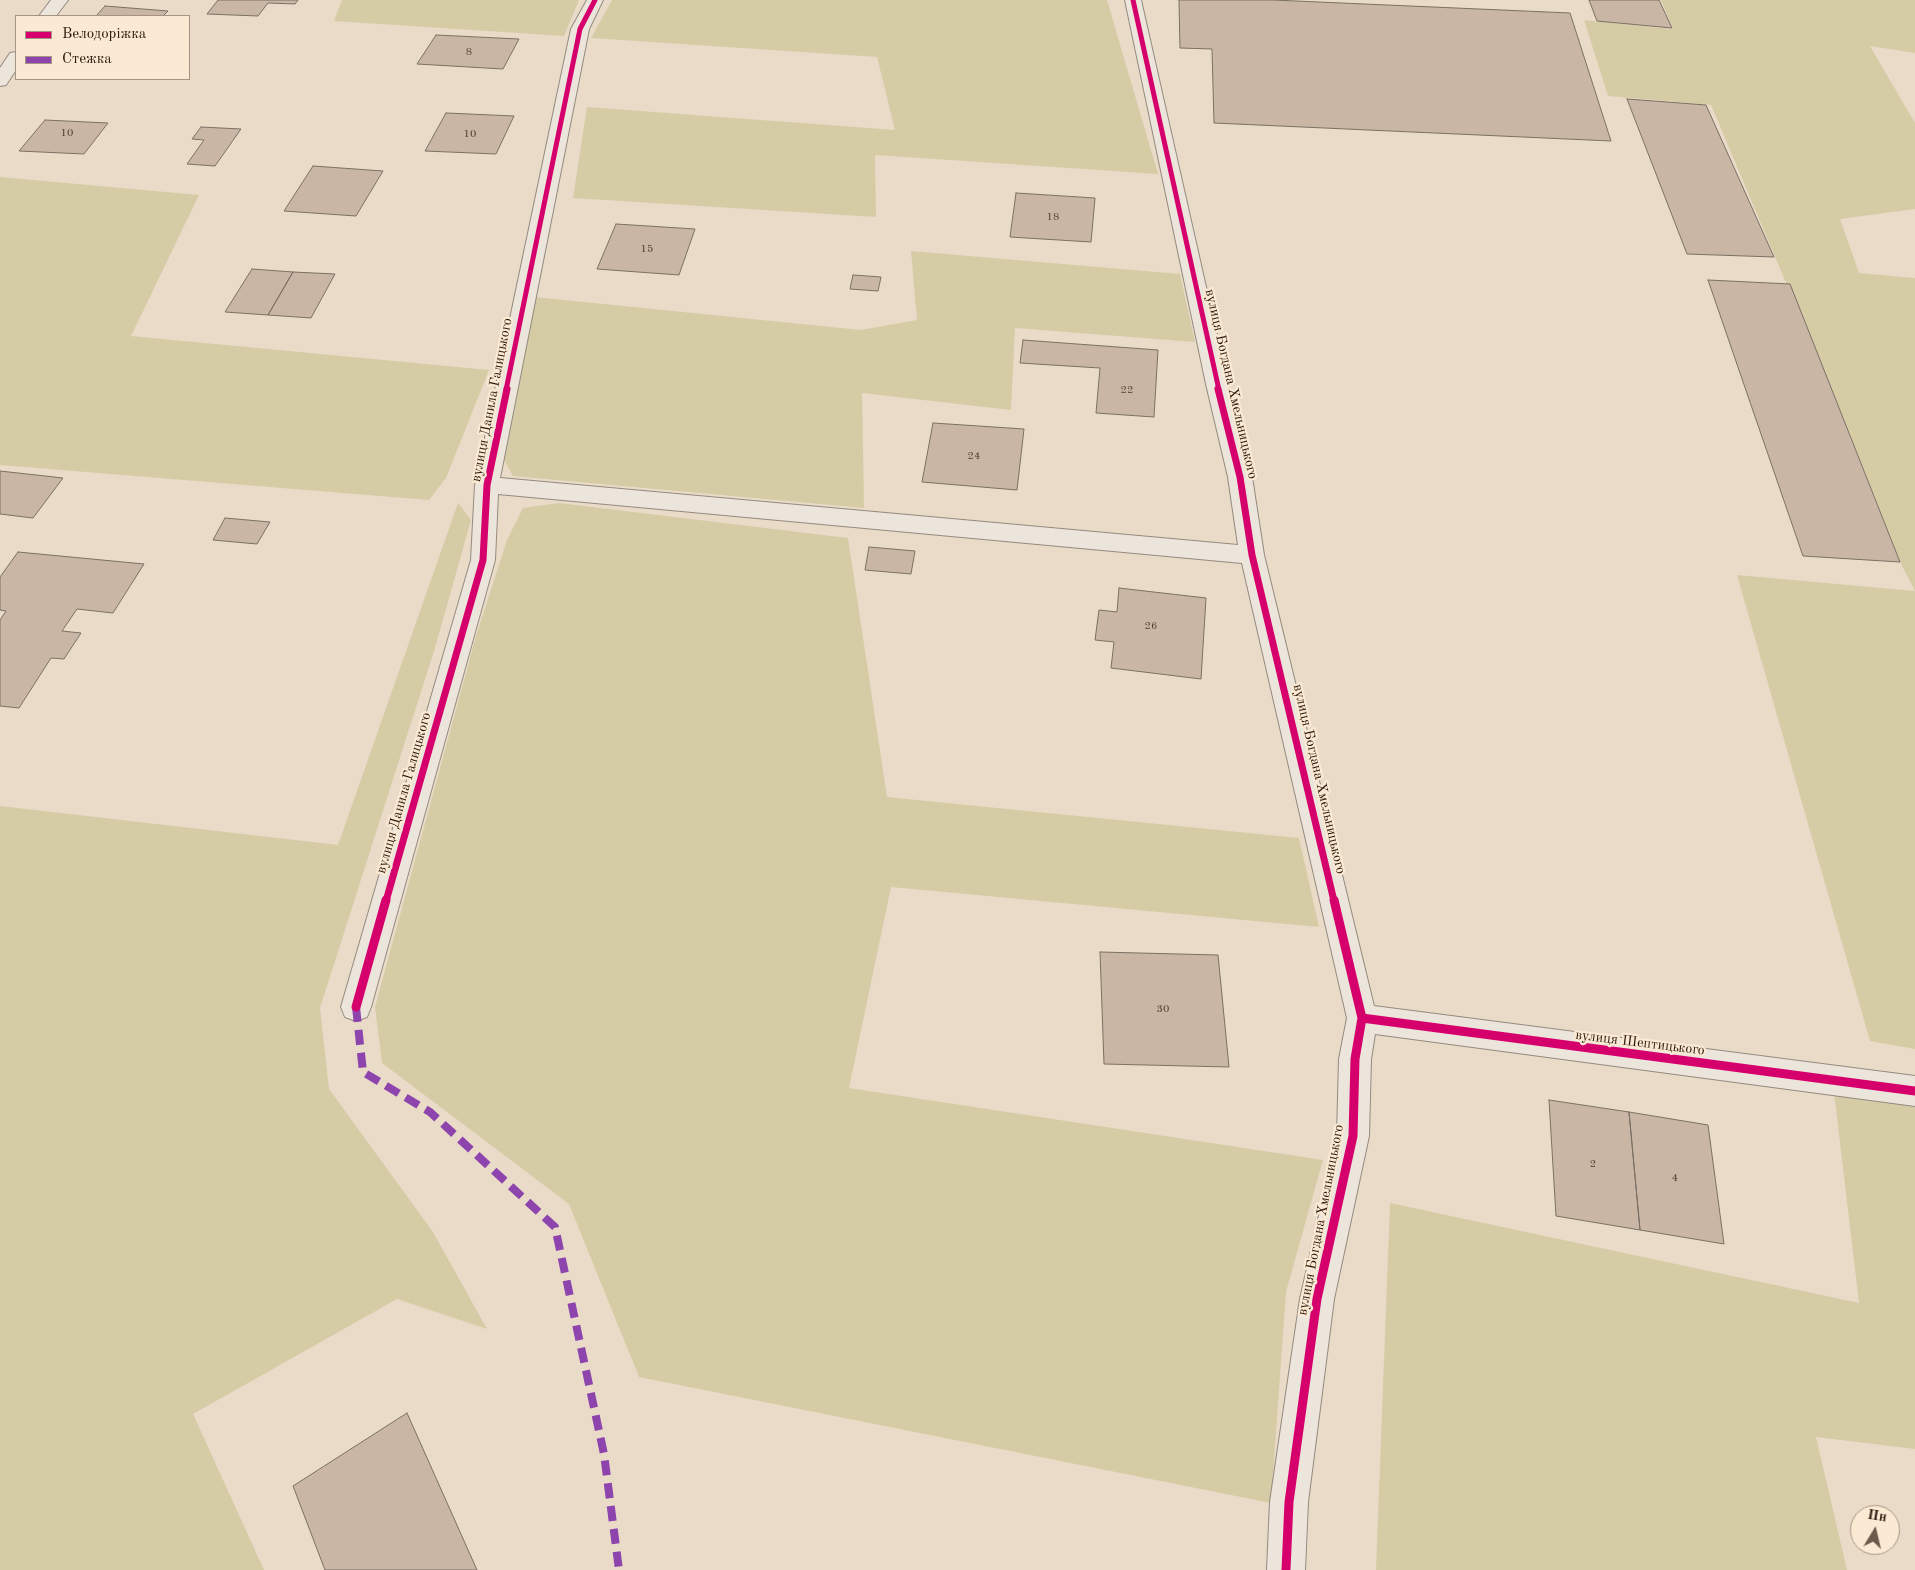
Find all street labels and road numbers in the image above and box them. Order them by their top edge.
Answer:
street label: вулиця Богдана Хмельницького [1201,287,1261,481]
street label: вулиця Данила Галицького [468,317,516,483]
street label: вулиця Богдана Хмельницького [1289,682,1349,876]
street label: вулиця Данила Галицького [373,711,435,875]
street label: вулиця Шептицького [1574,1027,1706,1059]
street label: вулиця Богдана Хмельницького [1294,1123,1348,1317]

